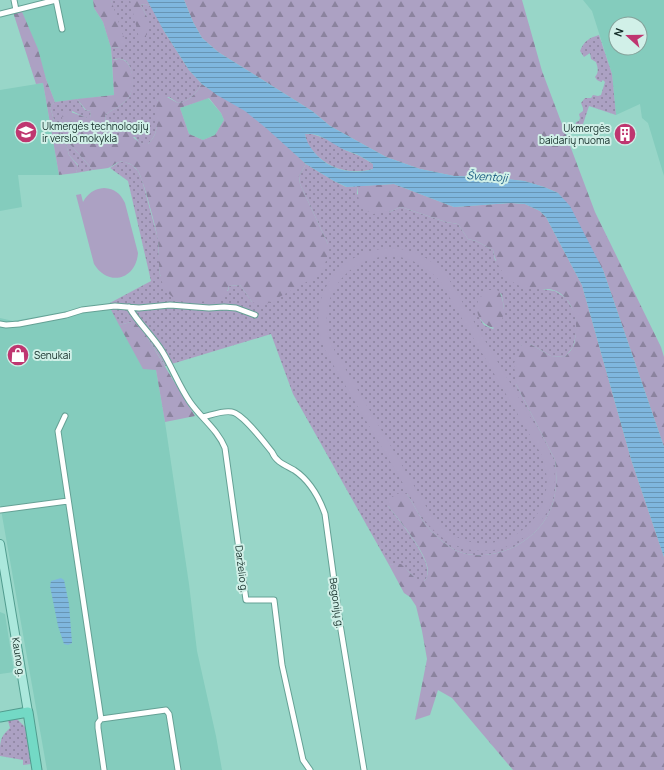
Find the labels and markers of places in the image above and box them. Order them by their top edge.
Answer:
school or university icon: Ukmergės technologijų ir verslo mokykla [13,119,39,145]
place label: Ukmergės technologijų ir verslo mokykla [42,119,149,145]
place label: Ukmergės baidarių nuoma [539,121,610,147]
building icon: Ukmergės baidarių nuoma [612,121,638,147]
shop icon: Senukai [5,342,31,368]
place label: Senukai [34,348,71,362]

